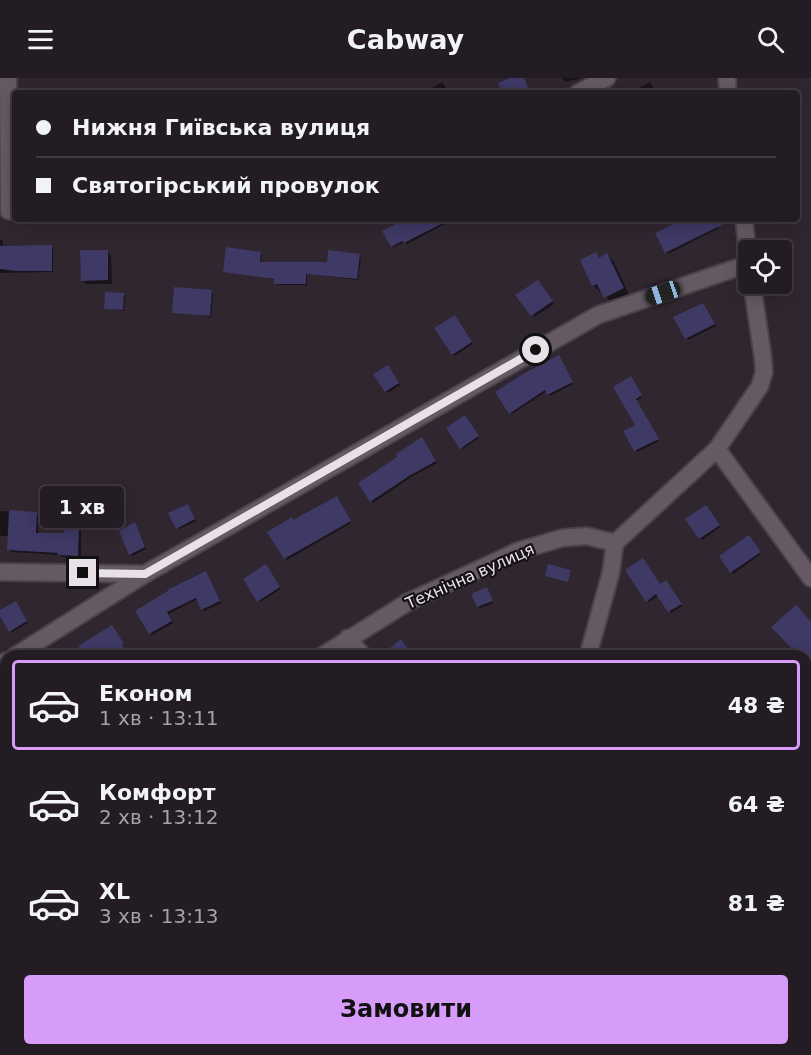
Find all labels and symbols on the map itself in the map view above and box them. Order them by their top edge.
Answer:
car [643,279,683,307]
route start [522,336,549,363]
callout: 1 хв [41,486,125,528]
street label: Технічна вулиця [402,539,537,613]
route end [69,559,96,586]

